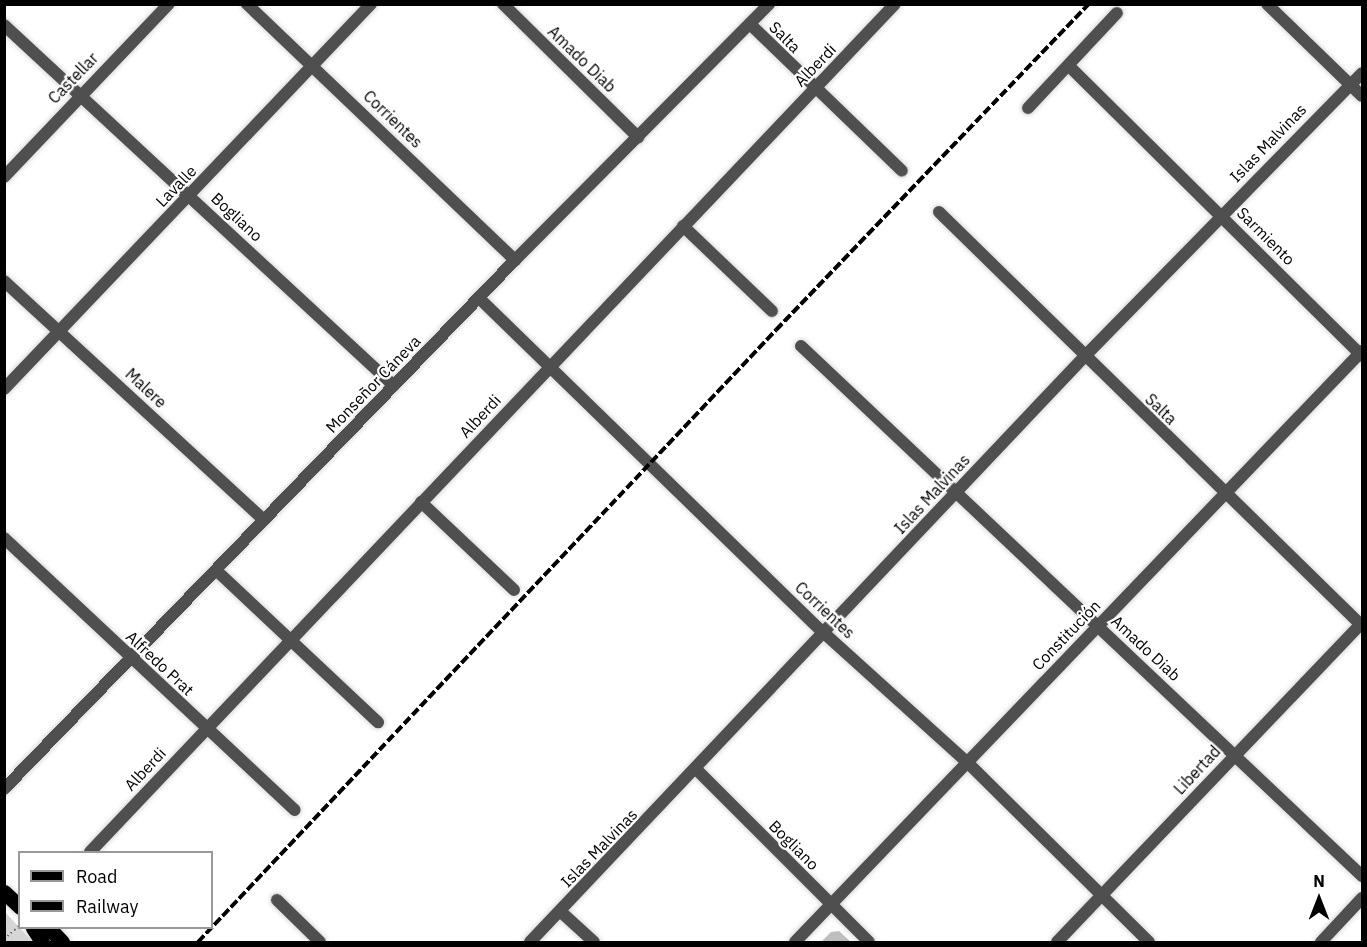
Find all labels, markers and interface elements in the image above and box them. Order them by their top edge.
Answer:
street label: Salta [765,17,805,57]
street label: Amado Diab [544,22,620,96]
street label: Alberdi [790,40,840,90]
street label: Castellar [44,48,102,108]
street label: Corrientes [359,86,427,152]
street label: Islas Malvinas [1226,100,1310,186]
street label: Lavalle [152,161,200,211]
street label: Bogliano [207,189,267,245]
street label: Sarmiento [1233,203,1299,269]
street label: Monseñor Cáneva [322,331,424,437]
street label: Malere [121,364,171,412]
street label: Salta [1141,389,1181,429]
street label: Alberdi [455,391,505,441]
street label: Islas Malvinas [890,450,974,538]
street label: Corrientes [791,578,859,642]
street label: Constitución [1028,596,1104,674]
street label: Amado Diab [1108,611,1184,685]
street label: Alfredo Prat [122,627,198,699]
street label: Libertad [1170,742,1224,798]
street label: Alberdi [120,744,170,794]
street label: Islas Malvinas [557,805,641,891]
street label: Bogliano [765,816,823,874]
legend [18,851,213,929]
text: Road [76,865,117,888]
north arrow [1289,869,1349,929]
text: N [1313,871,1325,891]
text: Railway [76,895,138,918]

